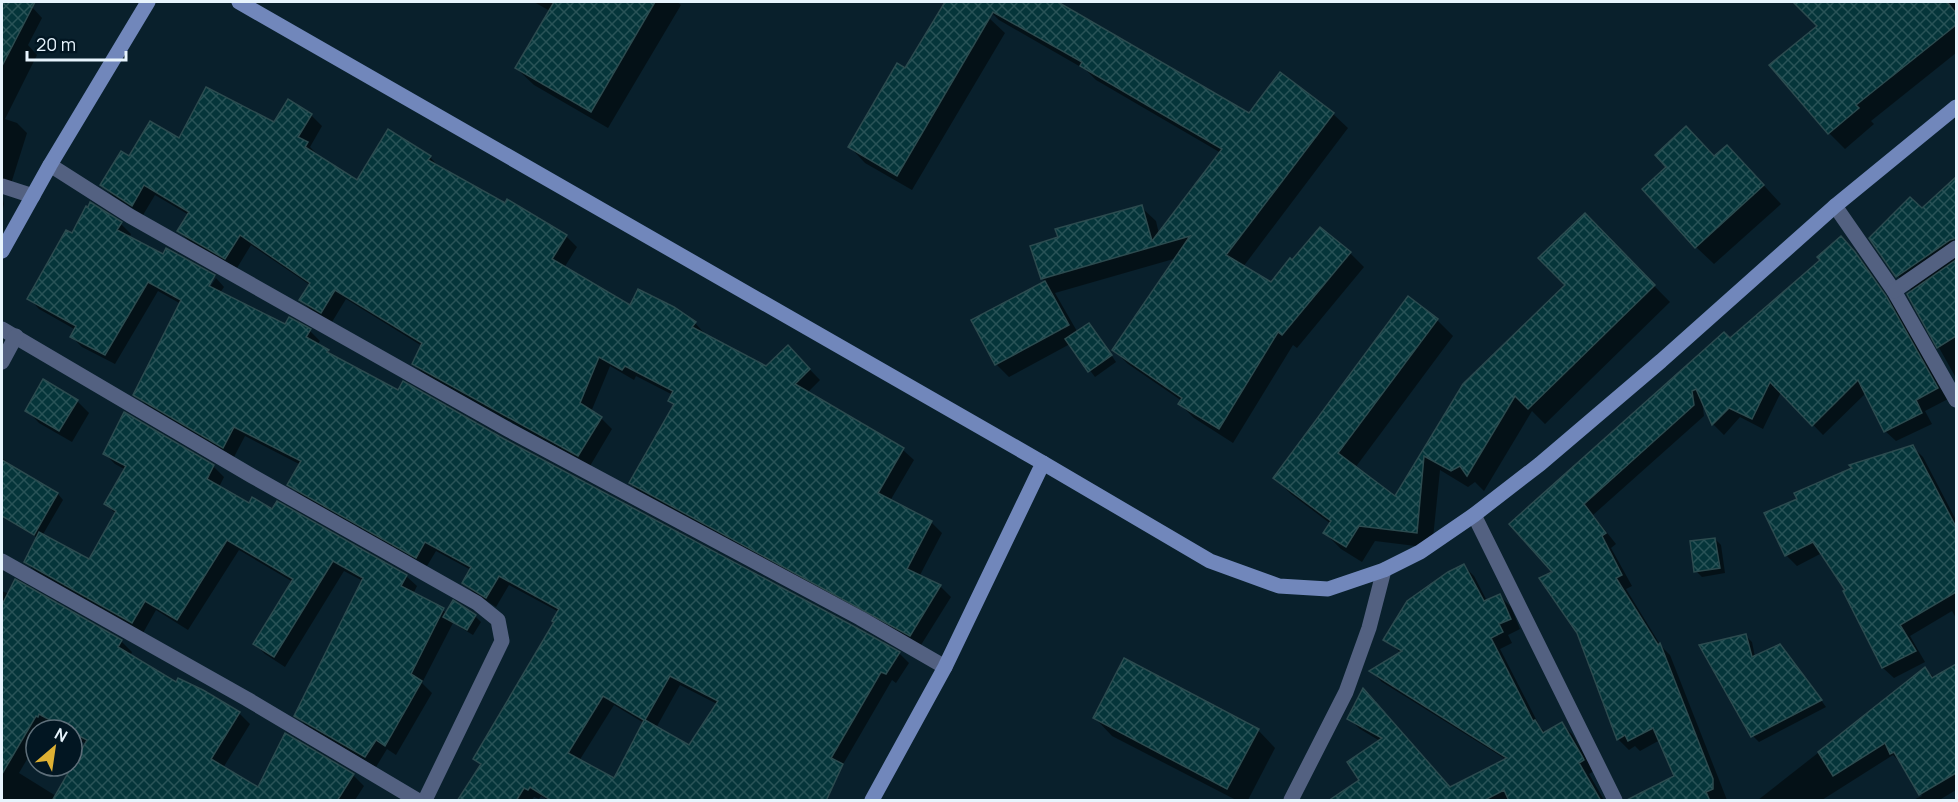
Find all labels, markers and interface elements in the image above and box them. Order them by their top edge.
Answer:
scale bar [27,24,126,62]
text: 20 m [36,32,76,56]
north arrow [24,718,84,778]
text: N [51,722,72,747]

